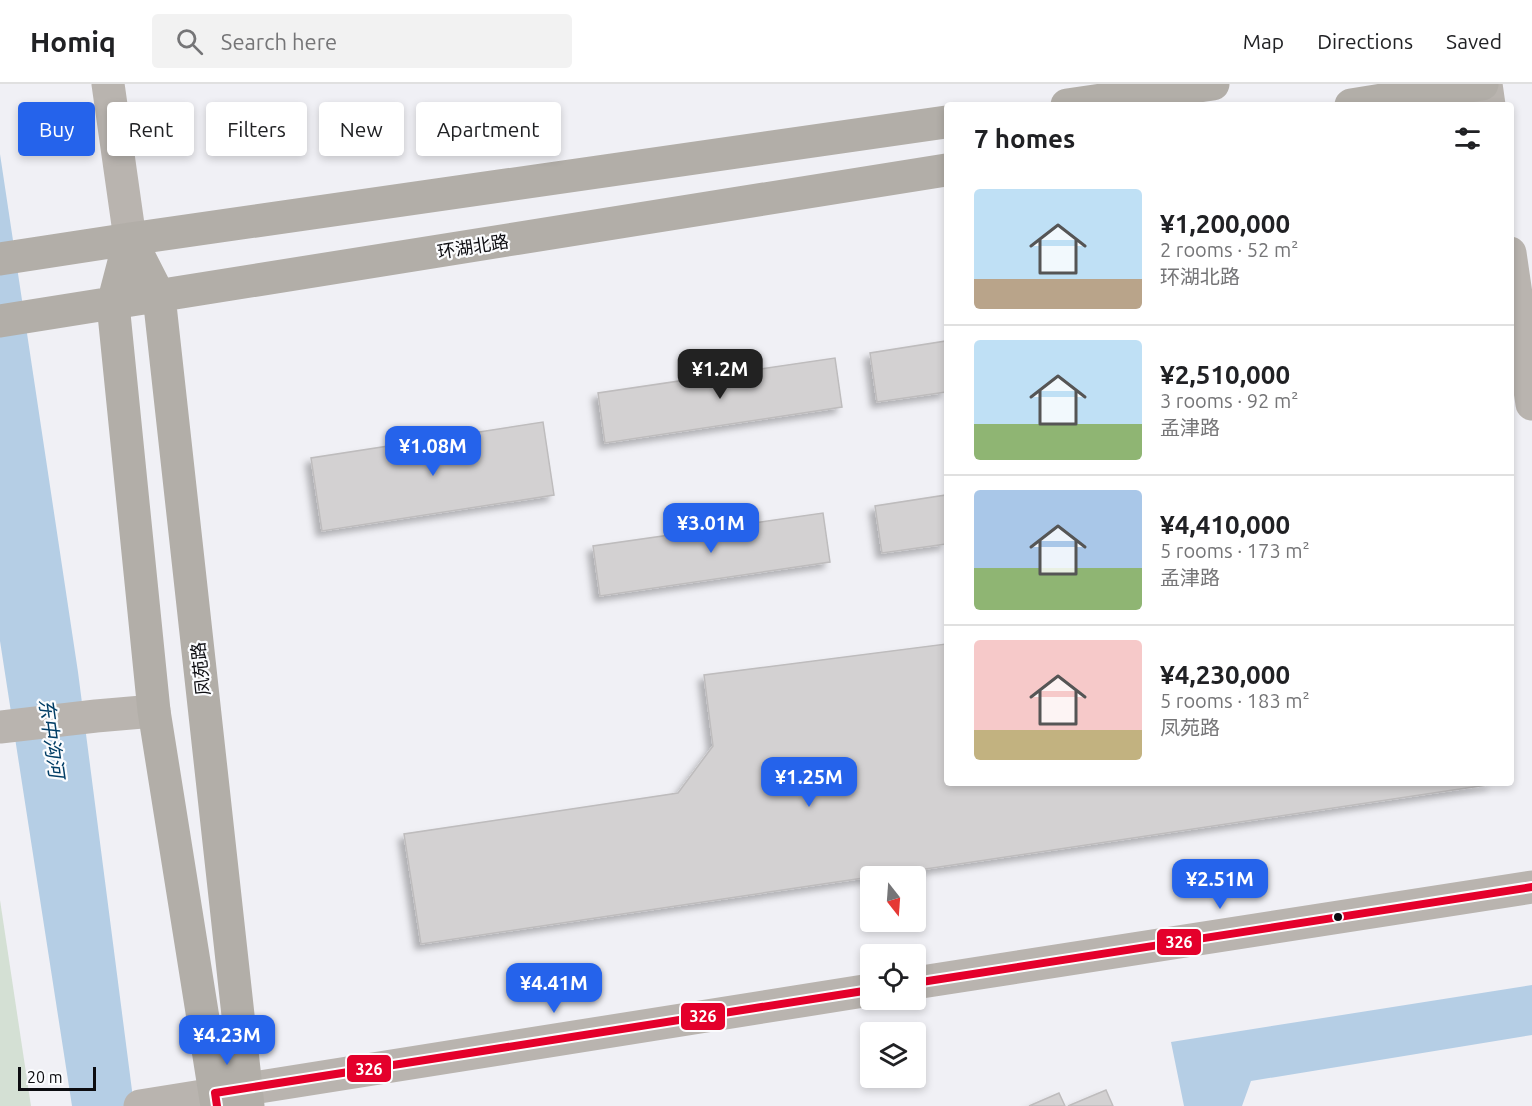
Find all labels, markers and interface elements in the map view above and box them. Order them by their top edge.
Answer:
search box [152,14,572,68]
icon: search [173,25,206,58]
text: Homiq [30,26,116,57]
text: Search here [221,29,337,54]
text: Map [1243,29,1284,53]
text: Directions [1317,29,1413,53]
text: Saved [1446,29,1502,53]
chip: Buy [18,102,95,156]
chip: Rent [107,102,194,156]
chip: Filters [206,102,307,156]
chip: New [319,102,404,156]
chip: Apartment [416,102,561,156]
icon: filters [1451,122,1484,155]
text: 7 homes [974,124,1075,153]
text: ¥1,200,000 [1160,209,1290,238]
icon: home [1022,213,1094,285]
street label: 环湖北路 [436,230,510,262]
text: 2 rooms · 52 m² [1160,238,1298,261]
text: 环湖北路 [1160,265,1240,288]
pin: ¥1.2M [678,349,762,400]
text: ¥1.2M [692,357,748,380]
text: ¥2,510,000 [1160,360,1290,389]
icon: home [1022,364,1094,436]
text: 3 rooms · 92 m² [1160,389,1298,412]
text: 孟津路 [1160,416,1220,439]
pin: ¥1.08M [384,426,482,477]
text: ¥1.08M [399,434,467,457]
pin: ¥3.01M [662,503,760,554]
text: ¥4,410,000 [1160,510,1290,539]
text: ¥3.01M [677,511,745,534]
icon: home [1022,514,1094,586]
text: 5 rooms · 173 m² [1160,539,1310,562]
text: 孟津路 [1160,566,1220,589]
street label: 凤苑路 [187,641,213,697]
text: ¥4,230,000 [1160,660,1290,689]
icon: home [1022,664,1094,736]
text: 5 rooms · 183 m² [1160,689,1310,712]
water label: 东中沟河 [35,697,70,783]
text: 凤苑路 [1160,716,1220,739]
pin: ¥1.25M [760,757,858,808]
text: ¥1.25M [775,765,843,788]
pin: ¥2.51M [1171,859,1269,910]
north arrow [860,866,926,932]
map controls [860,866,926,1088]
text: ¥2.51M [1186,867,1254,890]
unlabelled marker [1332,911,1344,923]
line badge: 326 [1156,928,1202,956]
text: 326 [1165,933,1193,951]
button: locate [860,944,926,1010]
pin: ¥4.41M [505,963,603,1014]
text: ¥4.41M [520,971,588,994]
line badge: 326 [680,1002,726,1031]
text: 326 [689,1007,717,1025]
pin: ¥4.23M [178,1015,276,1066]
button: layers [860,1022,926,1088]
text: ¥4.23M [193,1023,261,1046]
line badge: 326 [346,1054,392,1083]
text: 326 [355,1060,383,1078]
scale bar [18,1064,96,1092]
text: 20 m [27,1068,63,1086]

